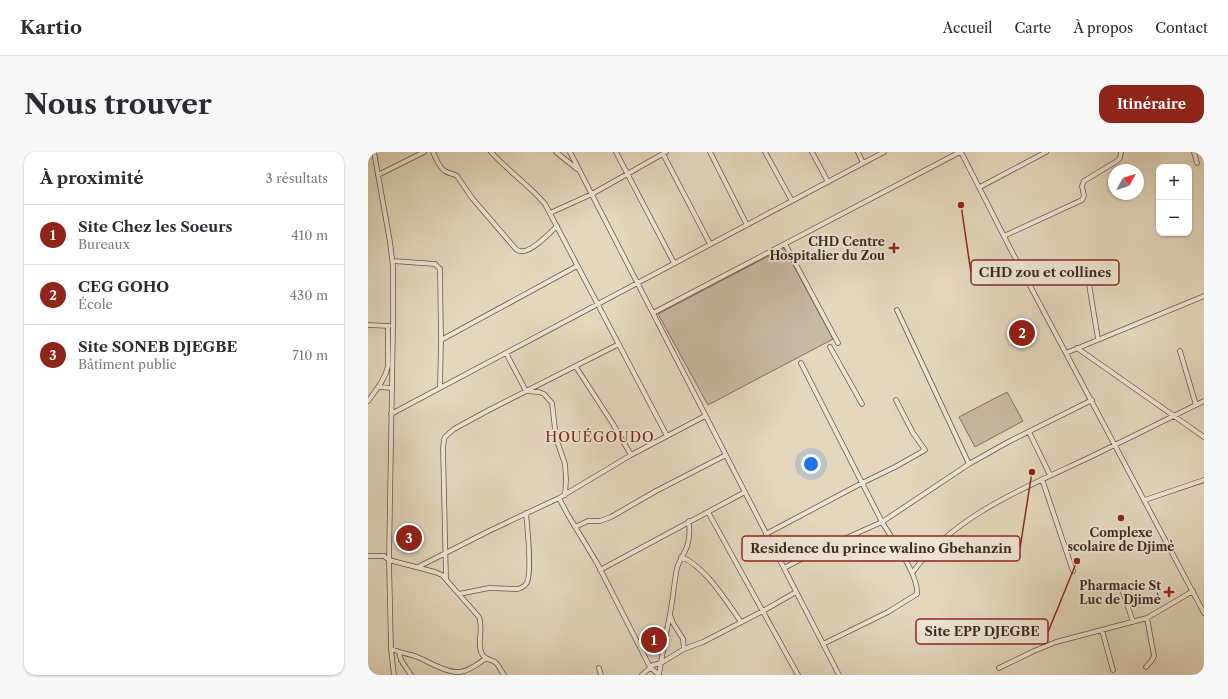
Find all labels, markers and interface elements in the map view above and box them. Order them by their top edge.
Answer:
text: Kartio [20,16,82,39]
text: Accueil [943,19,993,37]
text: Carte [1015,19,1051,37]
text: À propos [1073,19,1133,37]
text: Contact [1155,19,1208,37]
button: Itinéraire [1099,85,1204,123]
text: Nous trouver [24,87,212,121]
north arrow [1108,164,1144,200]
map controls [1156,164,1192,236]
button: + [1156,164,1192,200]
text: À proximité [40,168,144,188]
text: 3 résultats [266,170,328,186]
button: − [1156,200,1192,236]
text: Site Chez les Soeurs [78,217,233,236]
text: 1 [50,227,56,243]
text: 410 m [291,227,328,243]
place label: CHD Centre Hospitalier du Zou [769,234,885,263]
text: Bureaux [78,236,130,252]
marker: CHD Centre Hospitalier du Zou [888,242,900,254]
callout: CHD zou et collines [971,260,1119,285]
text: CHD zou et collines [979,264,1111,280]
text: CEG GOHO [78,277,169,296]
text: 2 [49,287,57,303]
text: 430 m [290,287,328,303]
text: École [78,296,113,312]
pin: 2 [1009,318,1035,348]
text: Site SONEB DJEGBE [78,337,237,356]
text: 3 [49,347,57,363]
text: 710 m [292,347,328,363]
text: Bâtiment public [78,356,177,372]
district label: HOUÉGOUDO [545,428,655,446]
your location [801,454,821,474]
marker: Complexe scolaire de Djimè [1116,513,1126,523]
pin: 3 [396,523,422,553]
place label: Complexe scolaire de Djimè [1067,525,1175,554]
callout: Residence du prince walino Gbehanzin [742,536,1020,561]
text: Residence du prince walino Gbehanzin [750,540,1012,556]
place label: Pharmacie St Luc de Djimè [1079,578,1161,607]
marker: Pharmacie St Luc de Djimè [1164,587,1174,597]
callout: Site EPP DJEGBE [916,619,1048,644]
text: Site EPP DJEGBE [924,623,1040,639]
pin: 1 [641,625,667,655]

